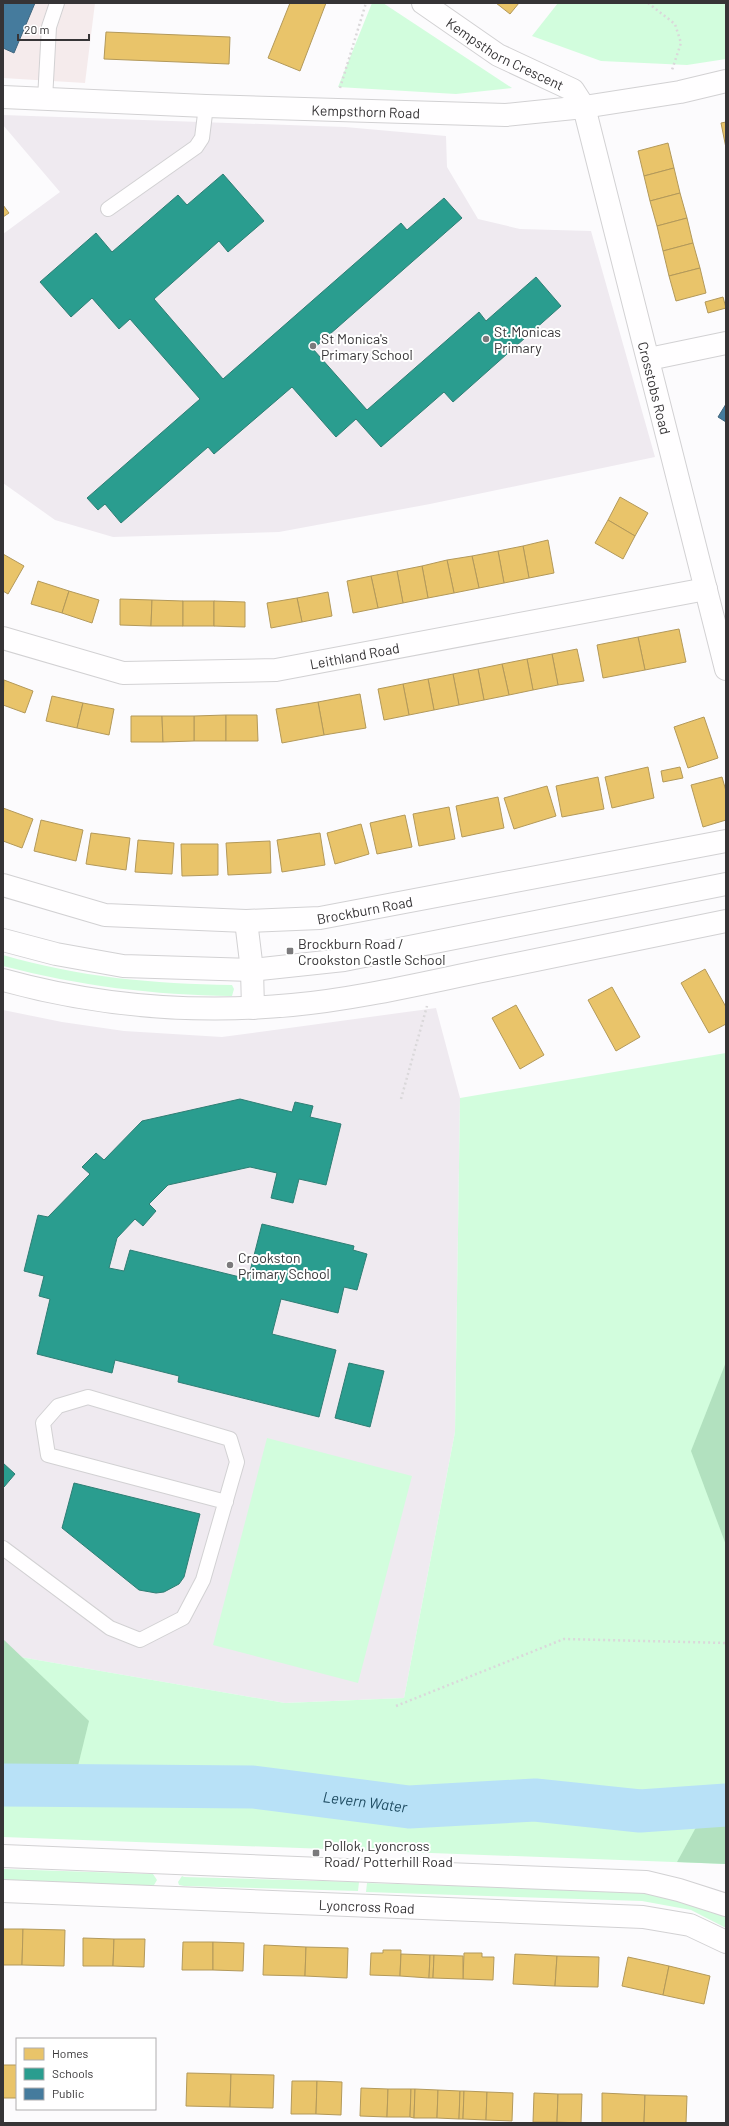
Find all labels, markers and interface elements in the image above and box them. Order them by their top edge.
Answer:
street label: Kempsthorn Crescent [443,14,567,93]
scale bar [18,16,89,42]
text: 20 m [24,22,50,36]
street label: Kempsthorn Road [311,101,420,121]
place label: St.Monicas Primary [494,323,561,356]
place label: St Monica's Primary School [321,330,413,363]
marker: St.Monicas Primary [481,334,491,344]
street label: Crosstobs Road [635,340,675,436]
marker: St Monica's Primary School [308,341,318,351]
street label: Leithland Road [308,638,401,672]
street label: Brockburn Road [315,892,414,927]
place label: Brockburn Road / Crookston Castle School [298,935,446,968]
marker: Brockburn Road / Crookston Castle School [285,946,295,956]
place label: Crookston Primary School [238,1249,330,1282]
marker: Crookston Primary School [225,1260,235,1270]
water label: Levern Water [322,1787,409,1816]
place label: Pollok, Lyoncross Road/ Potterhill Road [324,1837,453,1870]
marker: Pollok, Lyoncross Road/ Potterhill Road [311,1848,321,1858]
street label: Lyoncross Road [318,1895,415,1916]
legend [16,2038,156,2110]
text: Homes [52,2046,89,2060]
text: Schools [52,2066,93,2080]
text: Public [52,2086,84,2100]

